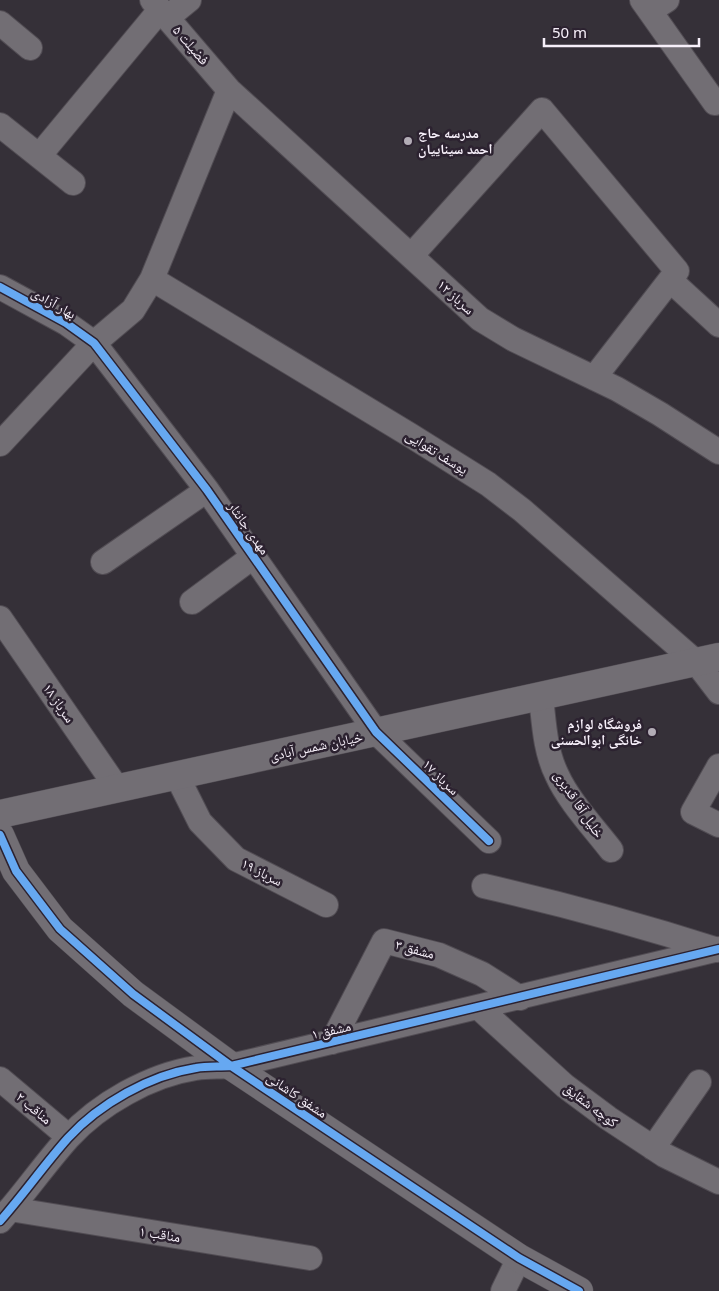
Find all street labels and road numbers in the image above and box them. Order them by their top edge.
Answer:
street label: فضیلت ۵ [169,21,214,69]
street label: سرباز ۱۲ [434,275,479,318]
street label: بهار آزادی [29,282,80,323]
street label: یوسف تقوایی [402,425,472,478]
street label: مهدی جانثار [224,496,275,558]
street label: سرباز ۱۸ [39,679,80,726]
street label: خیابان شمس آبادی [268,726,364,765]
street label: سرباز ۱۷ [419,755,464,799]
street label: خلیل آقا قدیری [550,766,609,841]
street label: سرباز ۱۹ [238,853,286,890]
street label: مشفق ۳ [393,934,437,964]
street label: مشفق ۱ [309,1016,353,1044]
street label: مشفق کاشانی [263,1067,331,1123]
street label: کوچه شقایق [560,1078,622,1132]
street label: مناقب ۲ [12,1087,56,1128]
street label: مناقب ۱ [138,1221,182,1246]

